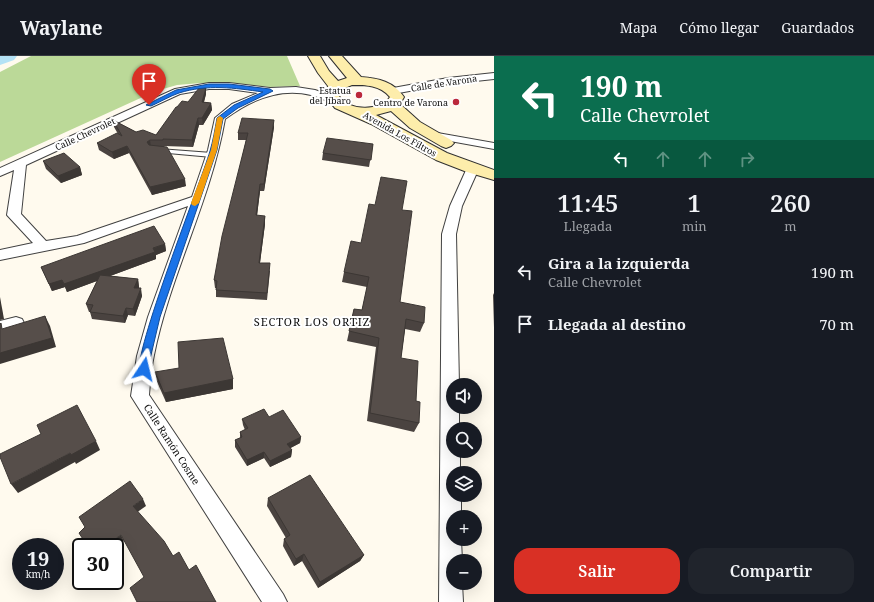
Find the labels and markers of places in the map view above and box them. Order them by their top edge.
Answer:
pin [132,64,166,105]
place label: Estatua del Jíbaro [309,84,351,107]
marker: Estatua del Jíbaro [354,90,364,100]
place label: Centro de Varona [373,96,448,109]
marker: Centro de Varona [451,97,461,107]

